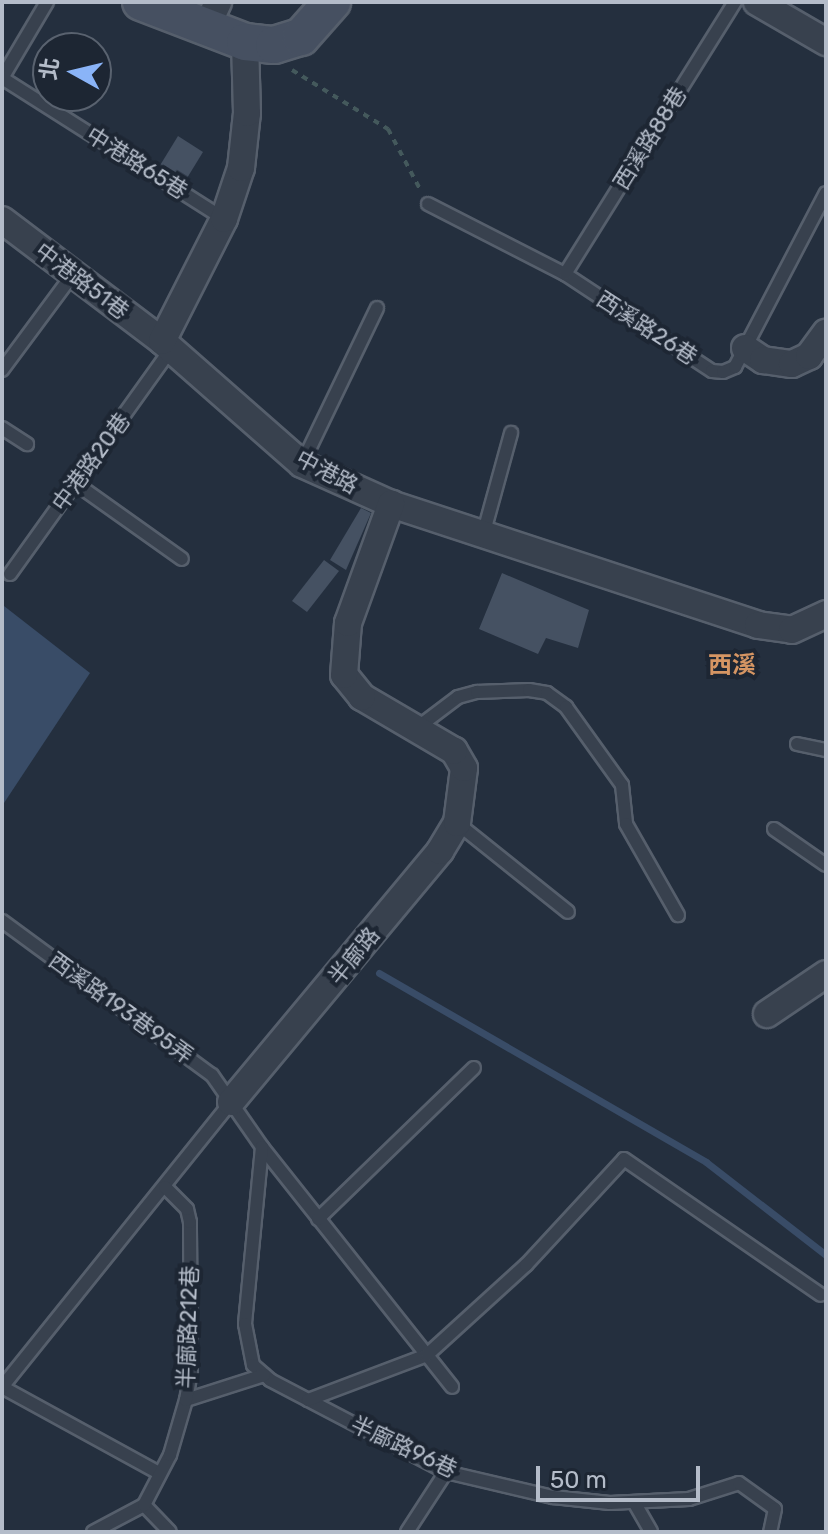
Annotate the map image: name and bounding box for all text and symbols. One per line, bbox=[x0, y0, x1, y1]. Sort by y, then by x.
north arrow bbox=[32, 32, 112, 112]
text: 北 bbox=[35, 56, 65, 82]
street label: 西溪路88巷 bbox=[608, 82, 692, 194]
street label: 中港路65巷 bbox=[82, 122, 192, 204]
street label: 中港路51巷 bbox=[30, 237, 134, 325]
street label: 西溪路26巷 bbox=[592, 286, 702, 370]
street label: 中港路20巷 bbox=[47, 408, 135, 516]
street label: 中港路 bbox=[292, 445, 362, 499]
district label: 西溪 bbox=[708, 652, 756, 680]
street label: 半廍路 bbox=[323, 922, 385, 990]
street label: 西溪路193巷95弄 bbox=[44, 947, 198, 1069]
street label: 半廍路212巷 bbox=[173, 1265, 203, 1389]
street label: 半廍路96巷 bbox=[347, 1411, 461, 1483]
scale bar bbox=[540, 1450, 704, 1500]
text: 50 m bbox=[550, 1466, 607, 1494]

